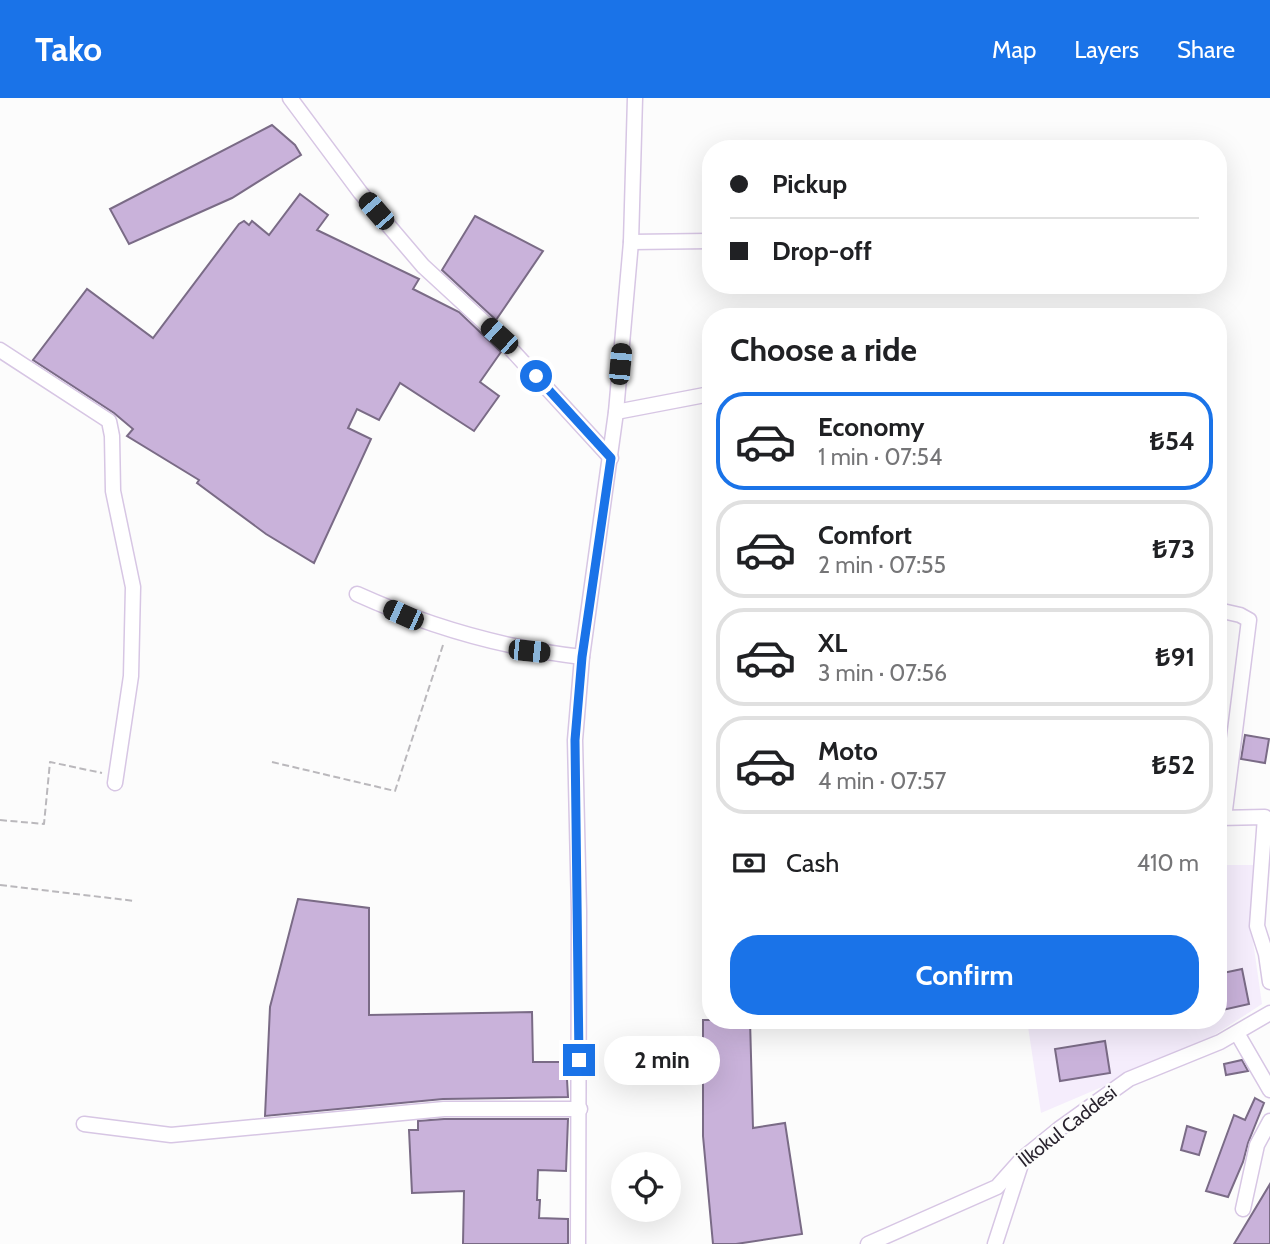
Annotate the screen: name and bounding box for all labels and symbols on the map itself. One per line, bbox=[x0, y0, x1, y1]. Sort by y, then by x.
car bbox=[355, 188, 398, 234]
car bbox=[477, 314, 522, 358]
car bbox=[608, 342, 633, 386]
route start bbox=[520, 360, 552, 392]
car bbox=[380, 597, 427, 633]
car bbox=[508, 638, 551, 664]
callout: 2 min bbox=[604, 1035, 719, 1084]
route end bbox=[563, 1044, 595, 1076]
street label: İlkokul Caddesi bbox=[1013, 1081, 1121, 1172]

